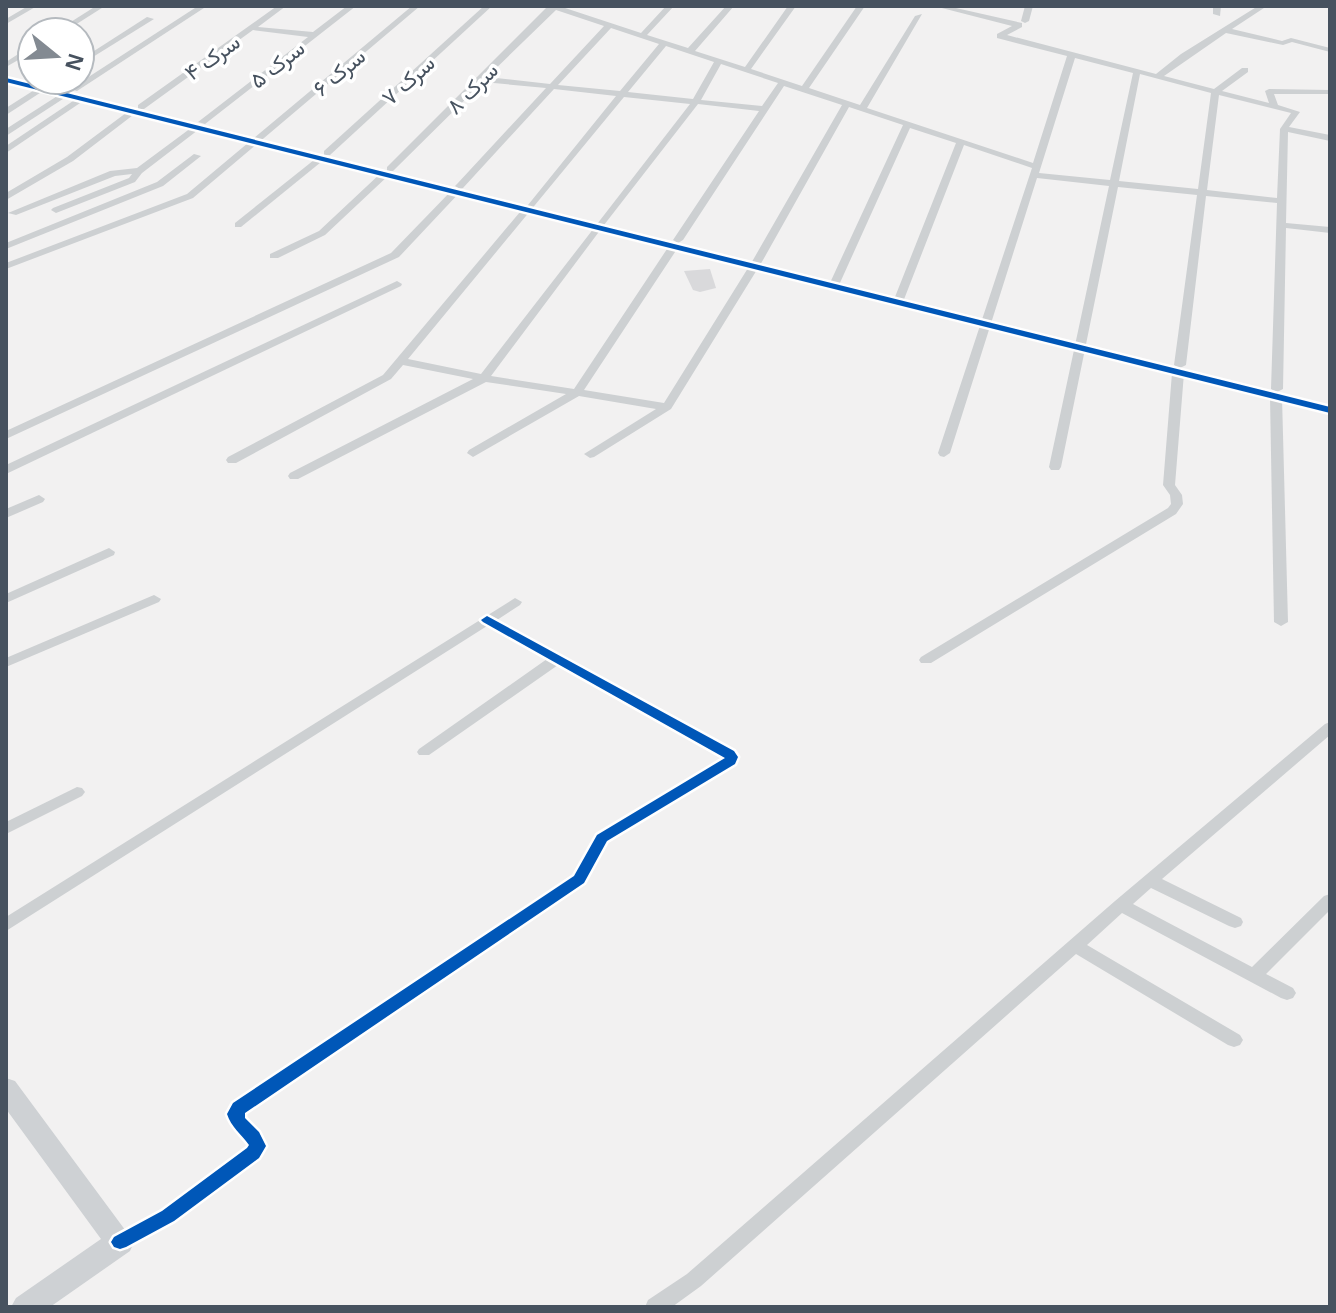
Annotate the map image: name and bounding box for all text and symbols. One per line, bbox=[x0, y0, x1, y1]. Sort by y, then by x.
north arrow bbox=[16, 16, 96, 96]
street label: سرک ۴ bbox=[180, 29, 245, 86]
street label: سرک ۵ bbox=[245, 35, 310, 94]
street label: سرک ۶ bbox=[308, 44, 371, 102]
street label: سرک ۷ bbox=[377, 50, 440, 111]
text: N bbox=[60, 51, 89, 73]
street label: سرک ۸ bbox=[442, 58, 504, 120]

